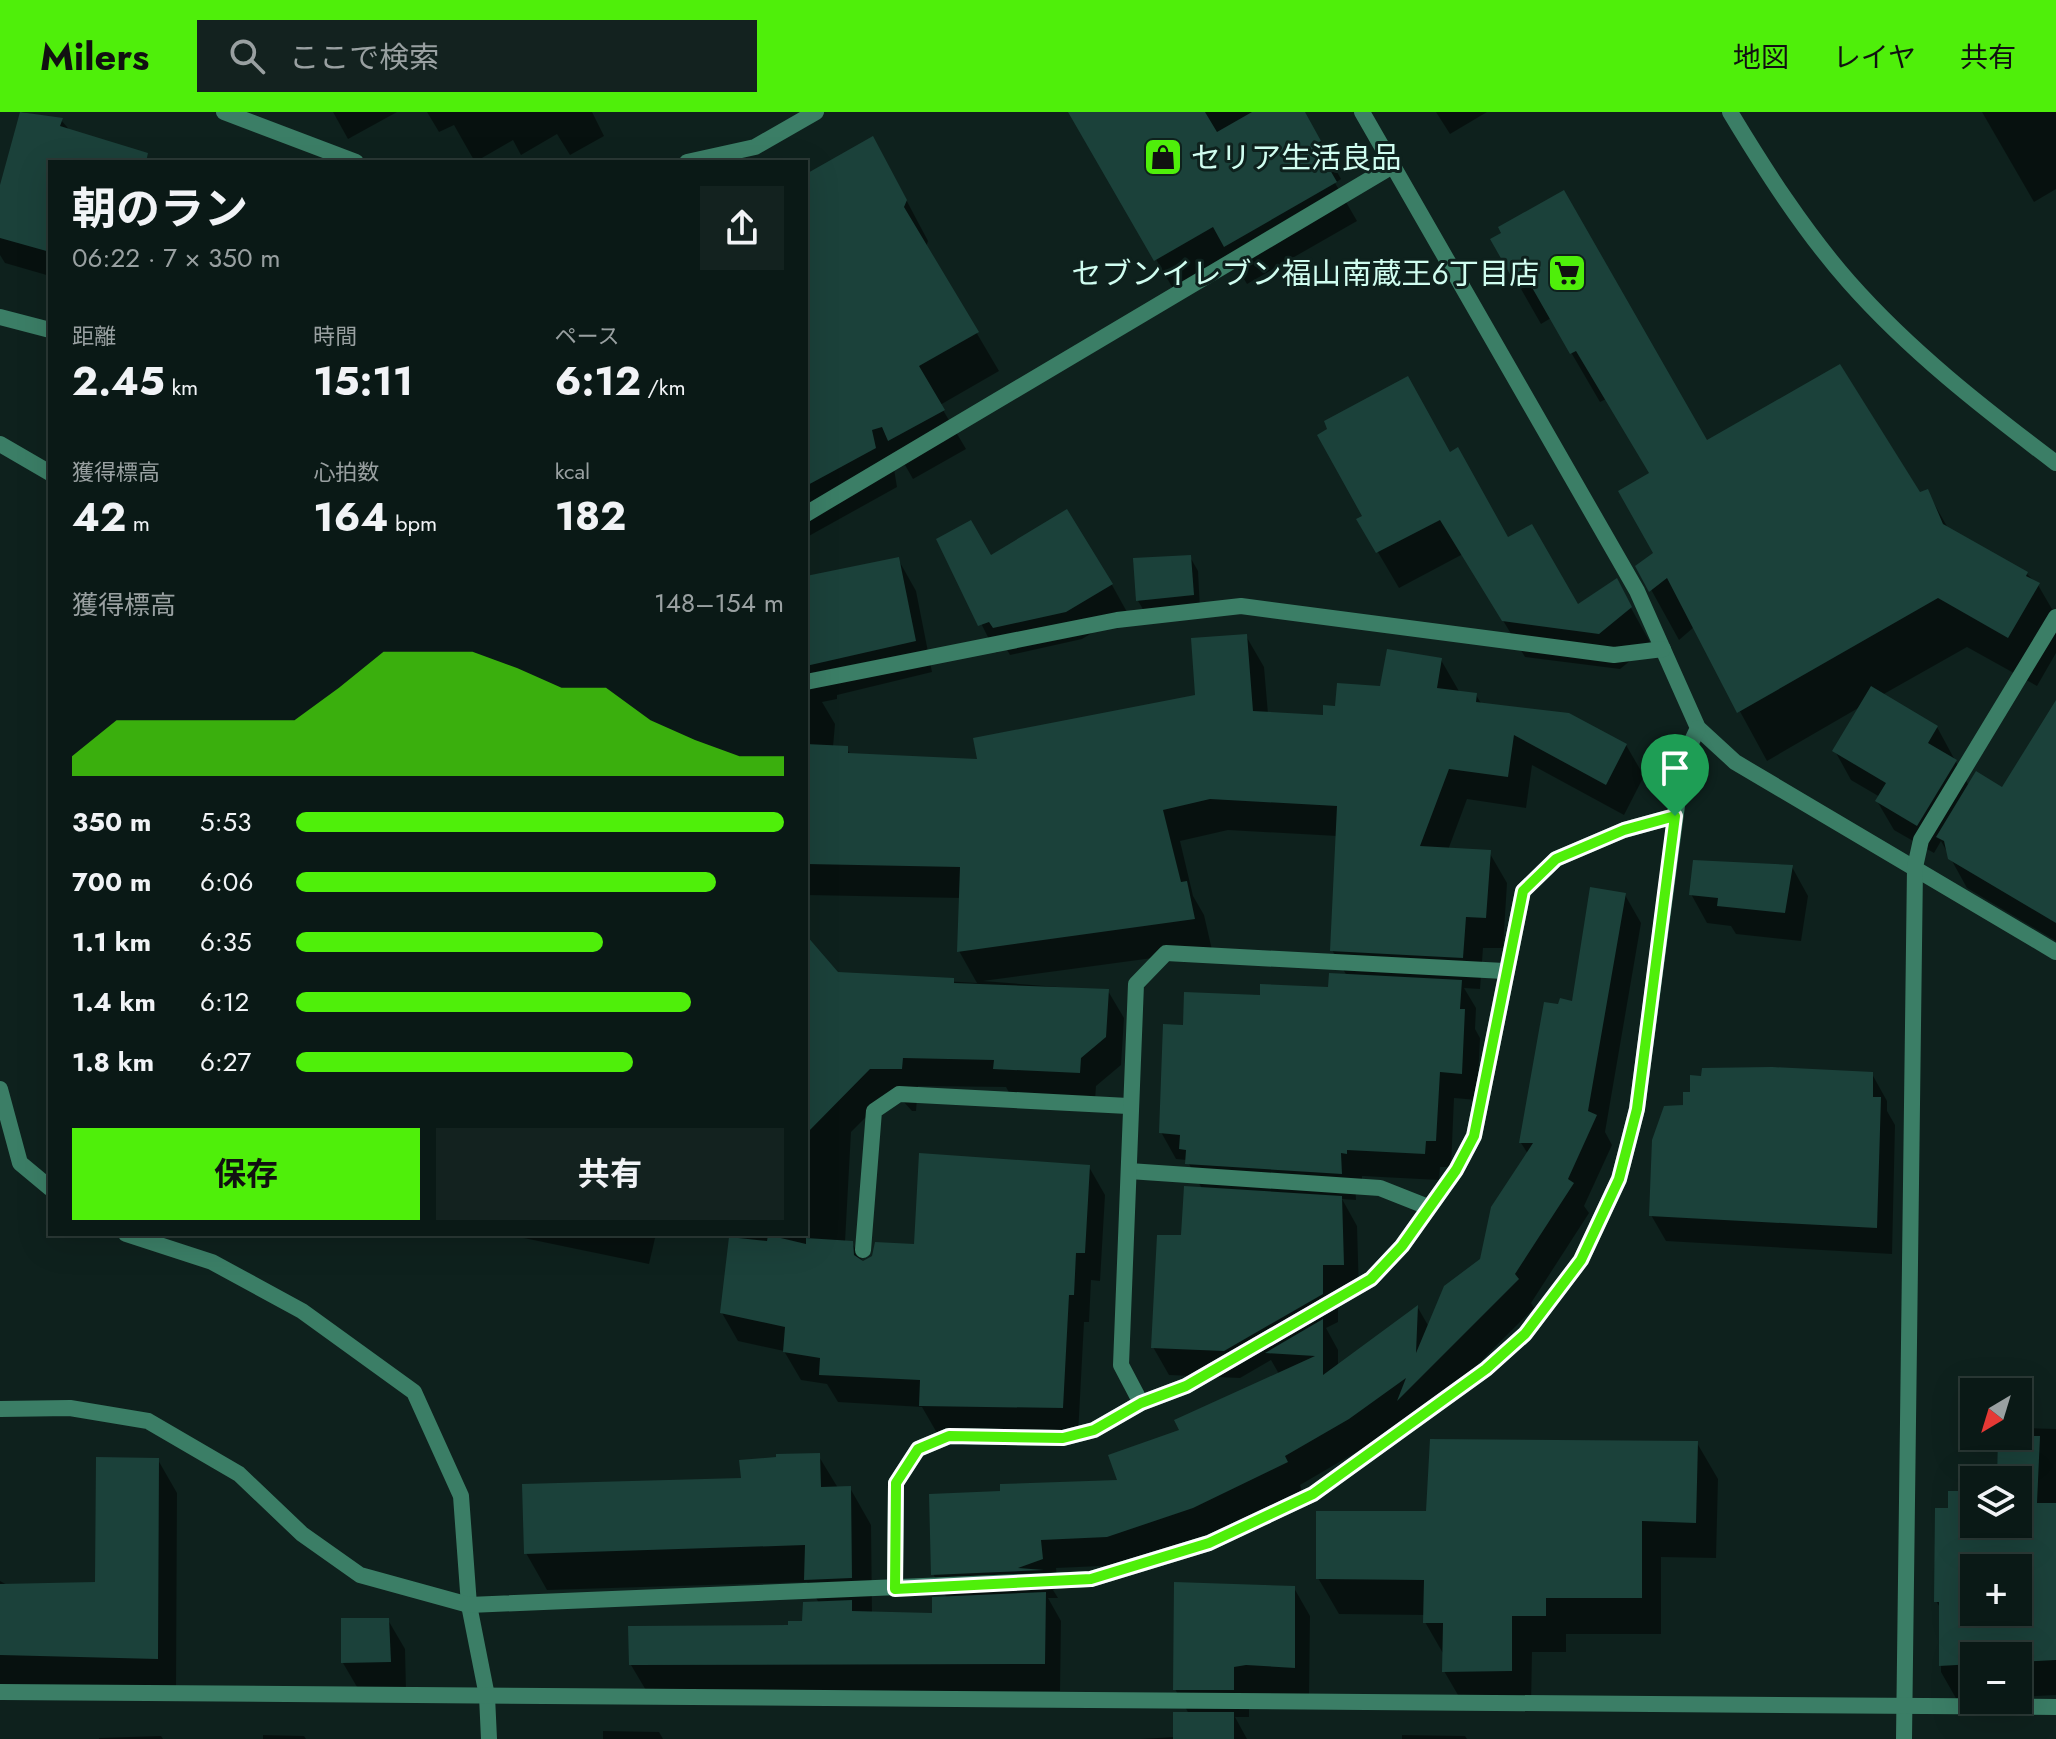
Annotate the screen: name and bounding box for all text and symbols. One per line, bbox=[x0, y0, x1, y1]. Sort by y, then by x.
search box bbox=[197, 20, 757, 92]
text: Milers bbox=[40, 29, 149, 84]
icon: search bbox=[225, 34, 269, 78]
text: ここで検索 bbox=[289, 36, 439, 79]
text: 地図 bbox=[1733, 37, 1789, 78]
text: レイヤ bbox=[1833, 37, 1916, 78]
text: 共有 bbox=[1960, 37, 2016, 78]
shop icon: セリア生活良品 bbox=[1142, 136, 1184, 178]
place label: セリア生活良品 bbox=[1191, 136, 1401, 179]
text: 朝のラン bbox=[72, 177, 248, 241]
button: share bbox=[700, 186, 784, 270]
text: 06:22 · 7 × 350 m bbox=[72, 239, 281, 277]
place label: セブンイレブン福山南蔵王６丁目店 bbox=[1072, 252, 1539, 295]
supermarket icon: セブンイレブン福山南蔵王６丁目店 bbox=[1546, 252, 1588, 294]
text: 距離 bbox=[72, 320, 116, 352]
text: 時間 bbox=[313, 320, 357, 352]
text: ペース bbox=[555, 320, 620, 352]
text: 2.45 bbox=[72, 352, 165, 410]
text: 15:11 bbox=[313, 352, 413, 410]
text: 6:12 bbox=[555, 352, 641, 410]
text: km bbox=[165, 371, 198, 403]
text: /km bbox=[641, 371, 686, 403]
text: kcal bbox=[555, 455, 590, 487]
text: 獲得標高 bbox=[72, 456, 160, 488]
text: 心拍数 bbox=[313, 456, 379, 488]
text: 182 bbox=[555, 487, 626, 545]
text: 42 bbox=[72, 488, 126, 546]
text: 164 bbox=[313, 488, 388, 546]
text: m bbox=[126, 507, 150, 539]
text: bpm bbox=[388, 507, 437, 539]
text: 148–154 m bbox=[654, 584, 784, 622]
text: 獲得標高 bbox=[72, 586, 176, 624]
pin bbox=[1641, 734, 1709, 816]
icon: arrive bbox=[1653, 746, 1697, 790]
text: 350 m bbox=[72, 803, 151, 841]
text: 5:53 bbox=[200, 803, 251, 841]
text: 700 m bbox=[72, 863, 151, 901]
text: 6:06 bbox=[200, 863, 253, 901]
text: 1.1 km bbox=[72, 923, 151, 961]
text: 6:35 bbox=[200, 923, 252, 961]
text: 1.4 km bbox=[72, 983, 156, 1021]
text: 6:12 bbox=[200, 983, 249, 1021]
text: 1.8 km bbox=[72, 1043, 154, 1081]
text: 6:27 bbox=[200, 1043, 251, 1081]
button: 保存 bbox=[72, 1128, 420, 1220]
button: 共有 bbox=[436, 1128, 784, 1220]
north arrow bbox=[1960, 1378, 2032, 1450]
map controls bbox=[1960, 1378, 2032, 1714]
button: layers bbox=[1960, 1466, 2032, 1538]
button: + bbox=[1960, 1554, 2032, 1626]
button: − bbox=[1960, 1642, 2032, 1714]

